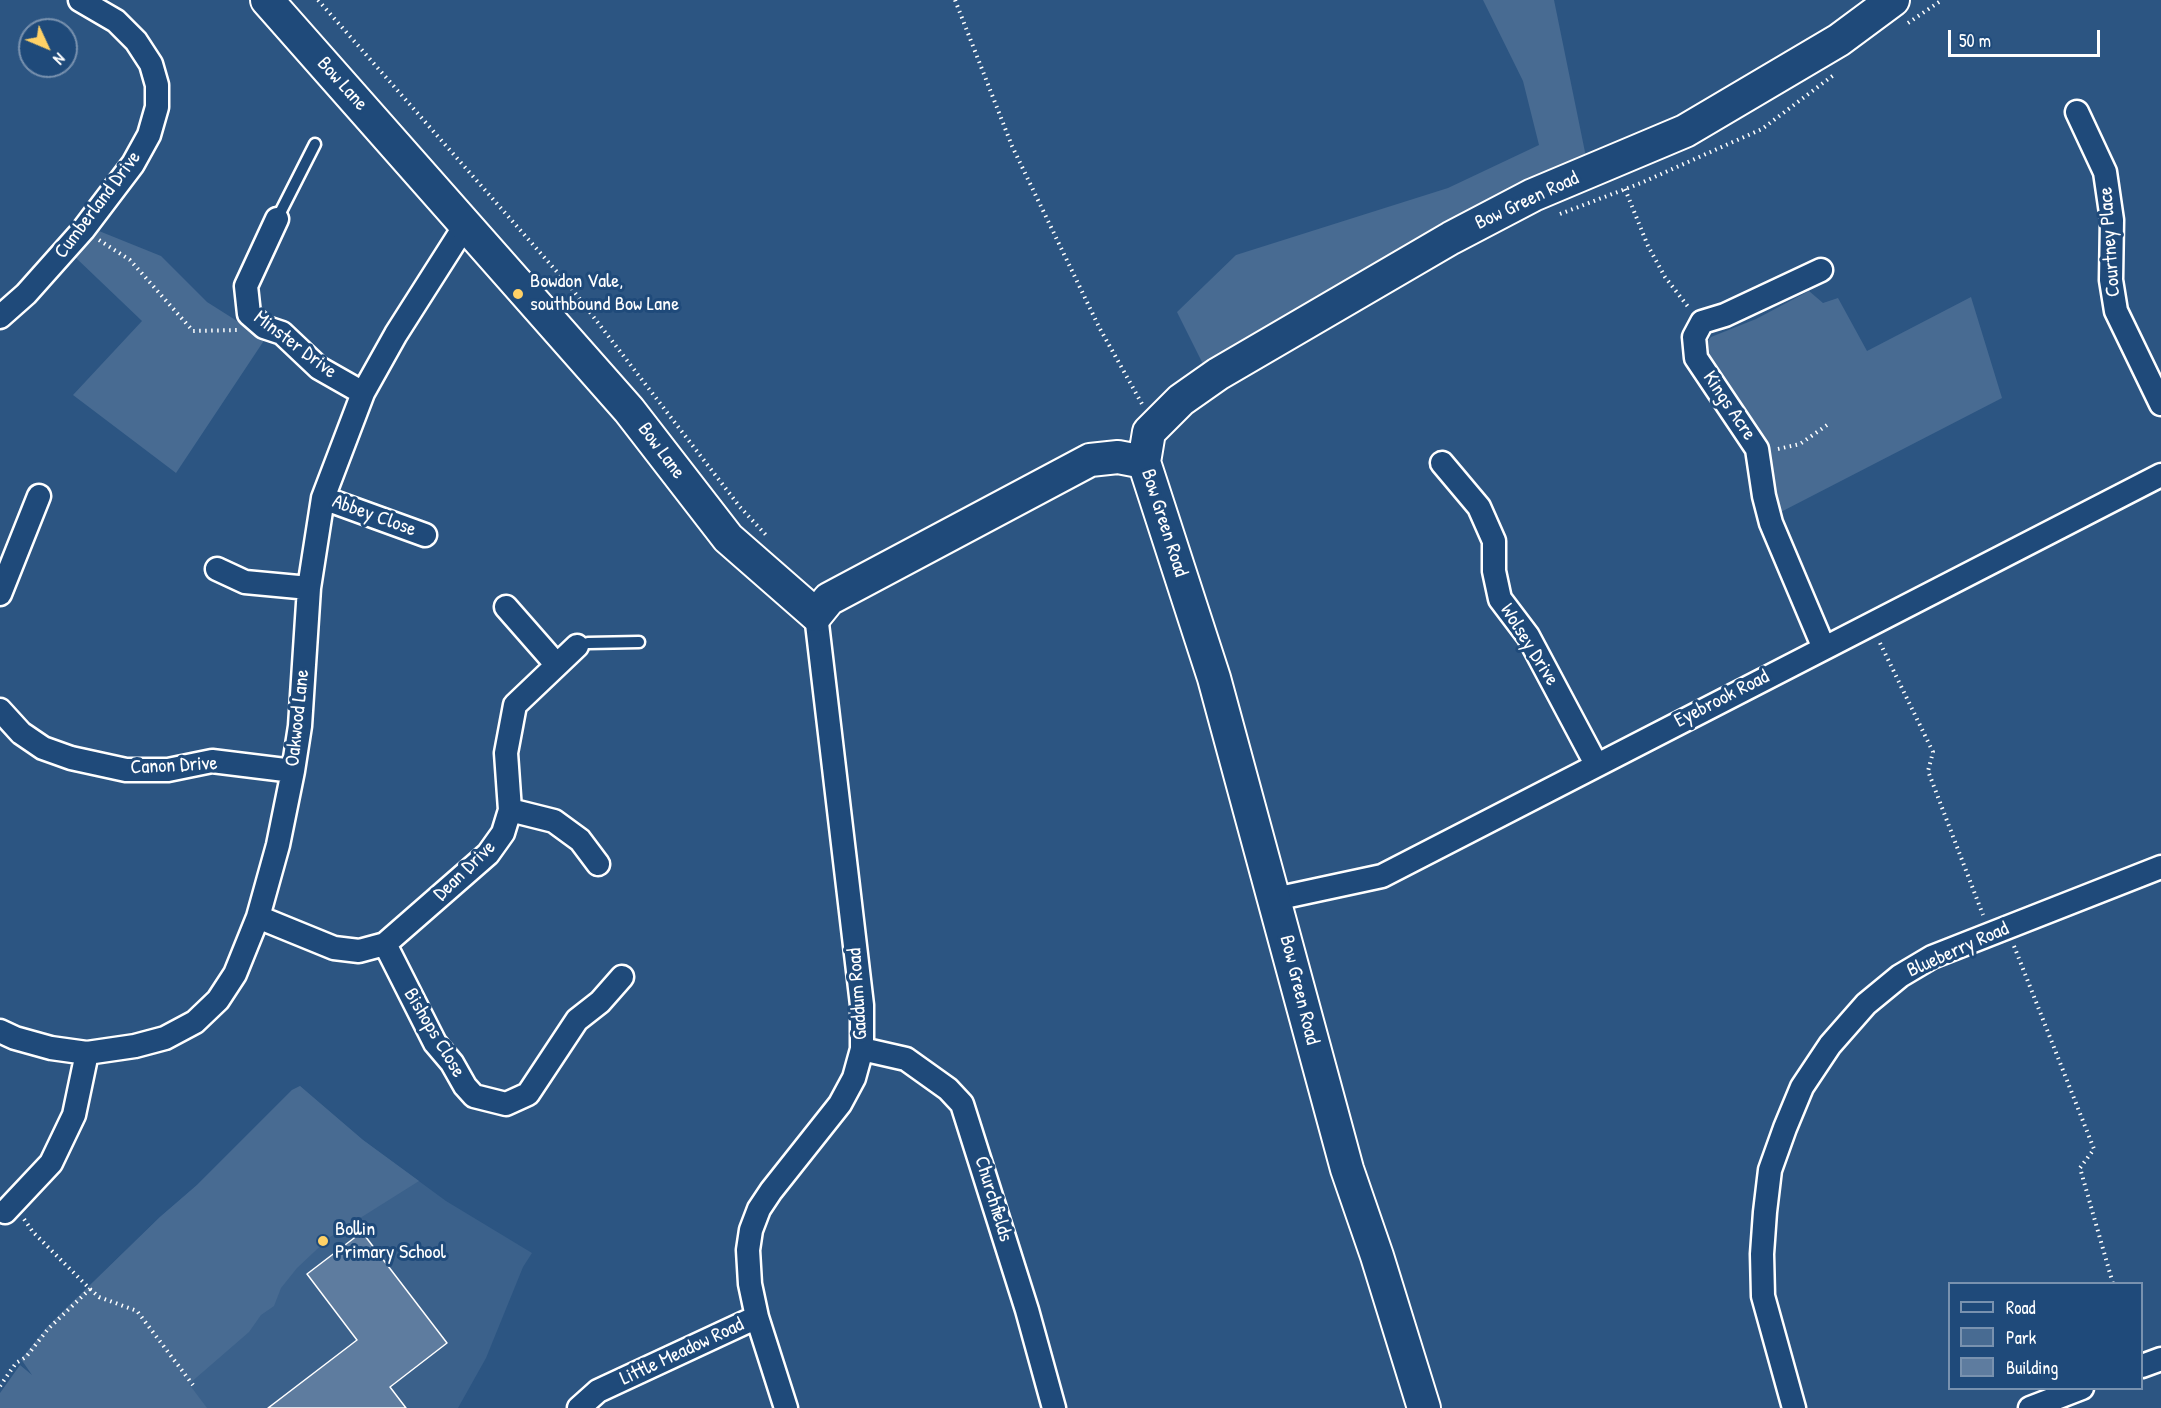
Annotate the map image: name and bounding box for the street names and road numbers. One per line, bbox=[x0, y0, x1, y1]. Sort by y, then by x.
street label: Bow Lane bbox=[312, 52, 372, 116]
street label: Cumberland Drive bbox=[50, 146, 146, 264]
street label: Bow Green Road bbox=[1471, 167, 1583, 235]
street label: Courtney Place bbox=[2094, 186, 2126, 298]
street label: Minster Drive bbox=[249, 306, 341, 384]
street label: Kings Acre bbox=[1697, 367, 1761, 445]
street label: Bow Lane bbox=[632, 418, 690, 484]
street label: Bow Green Road bbox=[1135, 466, 1193, 580]
street label: Abbey Close bbox=[329, 490, 419, 542]
street label: Wolsey Drive bbox=[1494, 600, 1564, 690]
street label: Eyebrook Road bbox=[1671, 665, 1773, 733]
street label: Oakwood Lane bbox=[281, 668, 315, 768]
street label: Canon Drive bbox=[130, 752, 218, 780]
street label: Dean Drive bbox=[429, 836, 501, 906]
street label: Blueberry Road bbox=[1903, 917, 2013, 983]
street label: Bow Green Road bbox=[1274, 933, 1324, 1047]
street label: Gaddum Road bbox=[843, 947, 873, 1041]
street label: Bishops Close bbox=[398, 984, 470, 1082]
street label: Churchfields bbox=[969, 1153, 1017, 1245]
street label: Little Meadow Road bbox=[616, 1313, 748, 1391]

